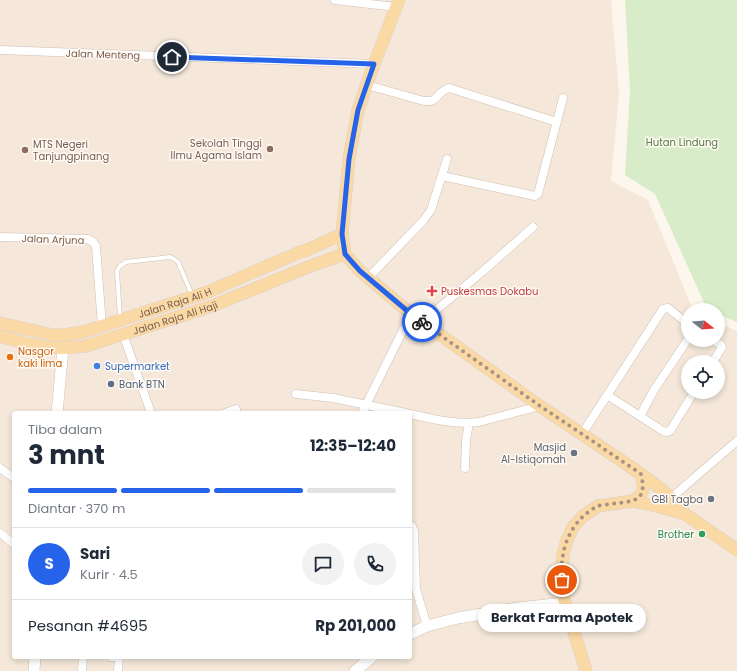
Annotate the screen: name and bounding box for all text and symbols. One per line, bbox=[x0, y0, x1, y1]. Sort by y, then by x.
pin bbox=[155, 40, 189, 74]
street label: Jalan Menteng bbox=[65, 46, 141, 63]
icon: home bbox=[161, 46, 183, 68]
park label: Hutan Lindung bbox=[646, 135, 718, 150]
place label: Sekolah Tinggi Ilmu Agama Islam bbox=[171, 136, 262, 163]
place label: MTS Negeri Tanjungpinang bbox=[33, 137, 109, 164]
marker: Sekolah Tinggi Ilmu Agama Islam bbox=[265, 144, 275, 154]
marker: MTS Negeri Tanjungpinang bbox=[20, 145, 30, 155]
street label: Jalan Arjuna bbox=[21, 231, 85, 248]
street label: Jalan Raja Ali H bbox=[136, 284, 214, 322]
place label: Puskesmas Dokabu bbox=[441, 284, 538, 299]
marker: Puskesmas Dokabu bbox=[426, 285, 438, 297]
street label: Jalan Raja Ali Haji bbox=[131, 297, 220, 339]
courier bbox=[402, 302, 442, 342]
north arrow bbox=[681, 303, 725, 347]
map controls bbox=[681, 303, 725, 399]
icon: bike bbox=[411, 311, 433, 333]
place label: Nasgor kaki lima bbox=[18, 344, 62, 371]
marker: Nasgor kaki lima bbox=[5, 352, 15, 362]
button: locate bbox=[681, 355, 725, 399]
place label: Supermarket bbox=[105, 359, 170, 374]
marker: Supermarket bbox=[92, 361, 102, 371]
place label: Bank BTN bbox=[119, 377, 165, 392]
marker: Bank BTN bbox=[106, 379, 116, 389]
text: Tiba dalam bbox=[28, 420, 102, 439]
text: 12:35–12:40 bbox=[310, 435, 396, 456]
text: 3 mnt bbox=[28, 437, 105, 473]
place label: Masjid Al-Istiqomah bbox=[501, 440, 566, 467]
marker: Masjid Al-Istiqomah bbox=[569, 448, 579, 458]
place label: GBI Tagba bbox=[652, 492, 703, 507]
marker: GBI Tagba bbox=[706, 494, 716, 504]
text: Diantar · 370 m bbox=[28, 499, 125, 518]
place label: Brother bbox=[658, 527, 694, 542]
marker: Brother bbox=[697, 529, 707, 539]
text: Sari bbox=[80, 543, 110, 564]
button: chat bbox=[302, 543, 344, 585]
button: phone bbox=[354, 543, 396, 585]
text: S bbox=[44, 553, 54, 574]
pin bbox=[545, 563, 579, 597]
text: Kurir · 4.5 bbox=[80, 565, 138, 584]
icon: bag bbox=[551, 569, 573, 591]
callout: Berkat Farma Apotek bbox=[478, 604, 646, 632]
text: Berkat Farma Apotek bbox=[491, 608, 633, 627]
text: Pesanan #4695 bbox=[28, 615, 148, 636]
text: Rp 201,000 bbox=[315, 615, 396, 636]

